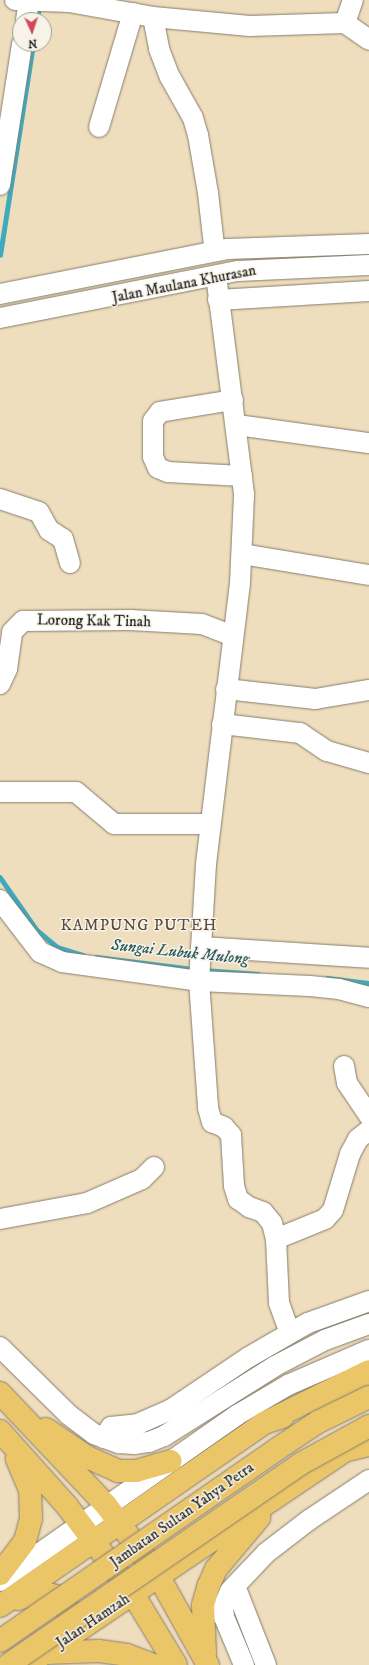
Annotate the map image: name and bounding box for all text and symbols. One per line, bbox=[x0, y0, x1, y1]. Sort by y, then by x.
north arrow bbox=[12, 12, 52, 52]
text: N bbox=[28, 36, 37, 50]
street label: Jalan Maulana Khurasan bbox=[110, 261, 258, 307]
street label: Lorong Kak Tinah bbox=[37, 611, 151, 631]
district label: KAMPUNG PUTEH bbox=[61, 915, 217, 935]
water label: Sungai Lubuk Mulong bbox=[110, 935, 250, 969]
street label: Jambatan Sultan Yahya Petra bbox=[107, 1458, 257, 1572]
street label: Jalan Hamzah bbox=[53, 1590, 133, 1652]

